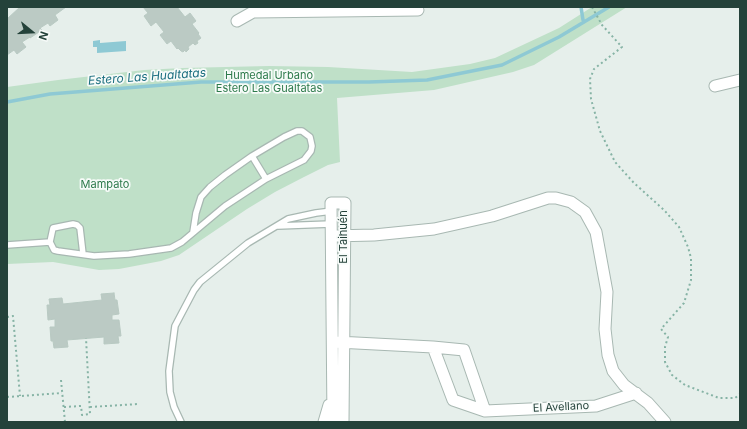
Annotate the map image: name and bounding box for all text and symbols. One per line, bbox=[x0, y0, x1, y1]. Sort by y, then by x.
north arrow bbox=[12, 12, 52, 52]
text: N bbox=[35, 30, 51, 42]
water label: Estero Las Hualtatas bbox=[88, 66, 206, 88]
park label: Humedal Urbano Estero Las Gualtatas bbox=[216, 69, 322, 95]
park label: Mampato bbox=[81, 178, 129, 192]
street label: El Taihuén bbox=[337, 210, 351, 264]
street label: El Avellano bbox=[533, 399, 589, 415]

